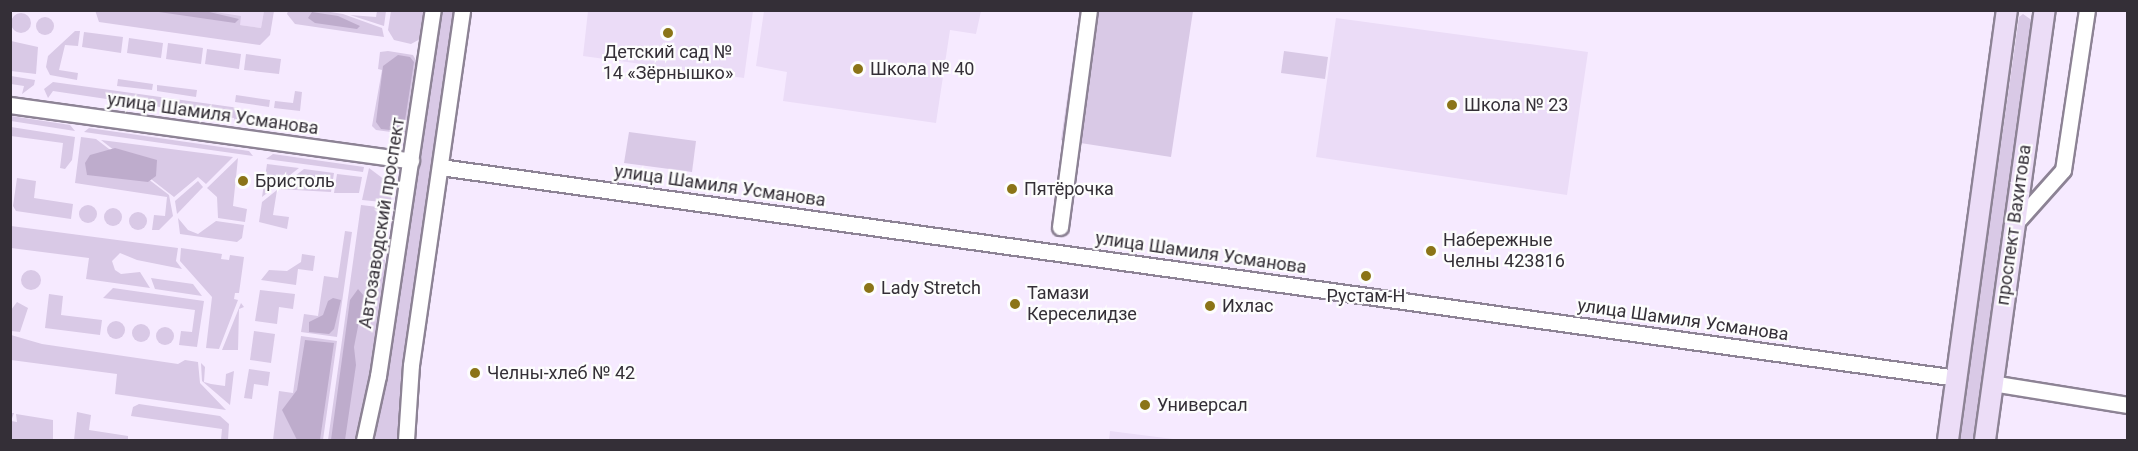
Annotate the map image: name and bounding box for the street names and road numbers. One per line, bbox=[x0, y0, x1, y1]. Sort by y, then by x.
street label: улица Шамиля Усманова bbox=[106, 88, 320, 140]
street label: Автозаводский проспект bbox=[355, 116, 409, 330]
street label: проспект Вахитова bbox=[1992, 143, 2036, 307]
street label: улица Шамиля Усманова bbox=[613, 160, 827, 212]
street label: улица Шамиля Усманова bbox=[1094, 227, 1308, 279]
street label: улица Шамиля Усманова bbox=[1576, 294, 1790, 346]

